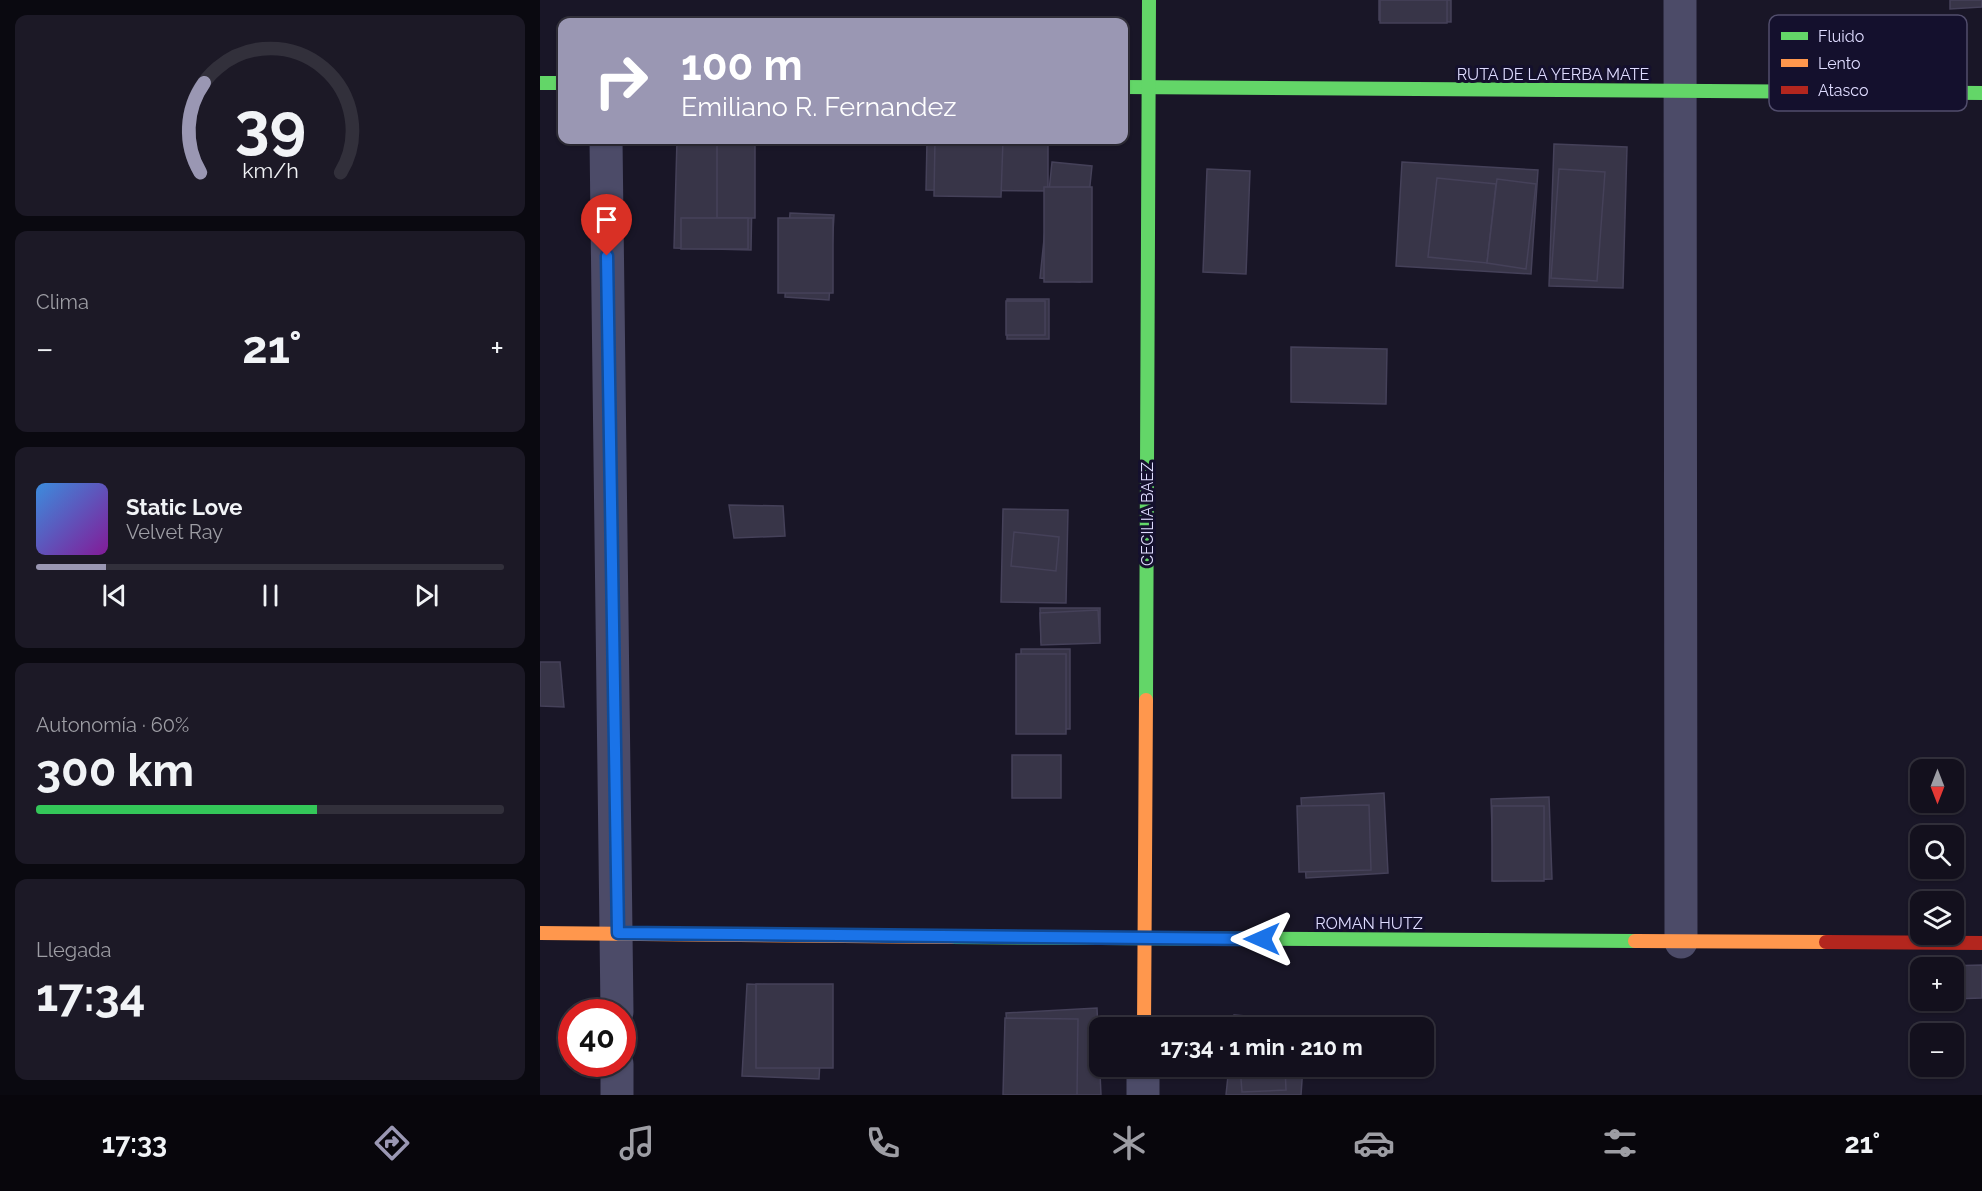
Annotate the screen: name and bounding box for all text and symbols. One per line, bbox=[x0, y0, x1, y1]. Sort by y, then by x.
legend bbox=[1769, 15, 1967, 111]
text: Fluido bbox=[1818, 27, 1864, 46]
text: 100 m bbox=[681, 41, 803, 90]
icon: right bbox=[582, 42, 660, 120]
text: Lento bbox=[1818, 54, 1861, 73]
street label: RUTA DE LA YERBA MATE bbox=[1457, 65, 1650, 84]
text: Atasco bbox=[1818, 81, 1869, 100]
text: 39 bbox=[234, 88, 306, 162]
text: Emiliano R. Fernandez bbox=[681, 91, 957, 122]
text: km/h bbox=[242, 158, 298, 183]
pin bbox=[581, 194, 632, 256]
icon: arrive bbox=[590, 203, 623, 236]
text: Clima bbox=[36, 290, 89, 314]
text: 21° bbox=[242, 321, 302, 374]
text: − bbox=[36, 329, 54, 368]
text: + bbox=[490, 329, 504, 368]
street label: CECILIA BAEZ bbox=[1138, 462, 1157, 566]
text: Static Love bbox=[126, 494, 243, 520]
text: Velvet Ray bbox=[126, 520, 223, 544]
icon: previous bbox=[98, 579, 131, 612]
icon: pause bbox=[254, 579, 287, 612]
icon: next bbox=[410, 579, 443, 612]
text: Autonomía · 60% bbox=[36, 713, 189, 737]
text: 300 km bbox=[36, 744, 194, 797]
north arrow bbox=[1910, 759, 1964, 813]
map controls bbox=[1910, 759, 1964, 1077]
button: search bbox=[1910, 825, 1964, 879]
button: layers bbox=[1910, 891, 1964, 945]
position arrow bbox=[1230, 907, 1294, 971]
street label: ROMAN HUTZ bbox=[1315, 914, 1423, 933]
text: Llegada bbox=[36, 938, 111, 962]
button: + bbox=[1910, 957, 1964, 1011]
text: 17:34 bbox=[36, 969, 145, 1022]
speed limit sign: 40 bbox=[558, 999, 636, 1077]
button: − bbox=[1910, 1023, 1964, 1077]
text: 17:34 · 1 min · 210 m bbox=[1160, 1034, 1363, 1060]
icon: directions bbox=[371, 1122, 413, 1164]
icon: music bbox=[616, 1122, 658, 1164]
icon: phone bbox=[862, 1122, 904, 1164]
icon: climate bbox=[1108, 1122, 1150, 1164]
icon: car bbox=[1353, 1122, 1395, 1164]
icon: filters bbox=[1599, 1122, 1641, 1164]
text: 17:33 bbox=[102, 1128, 167, 1159]
text: 21° bbox=[1844, 1128, 1880, 1159]

